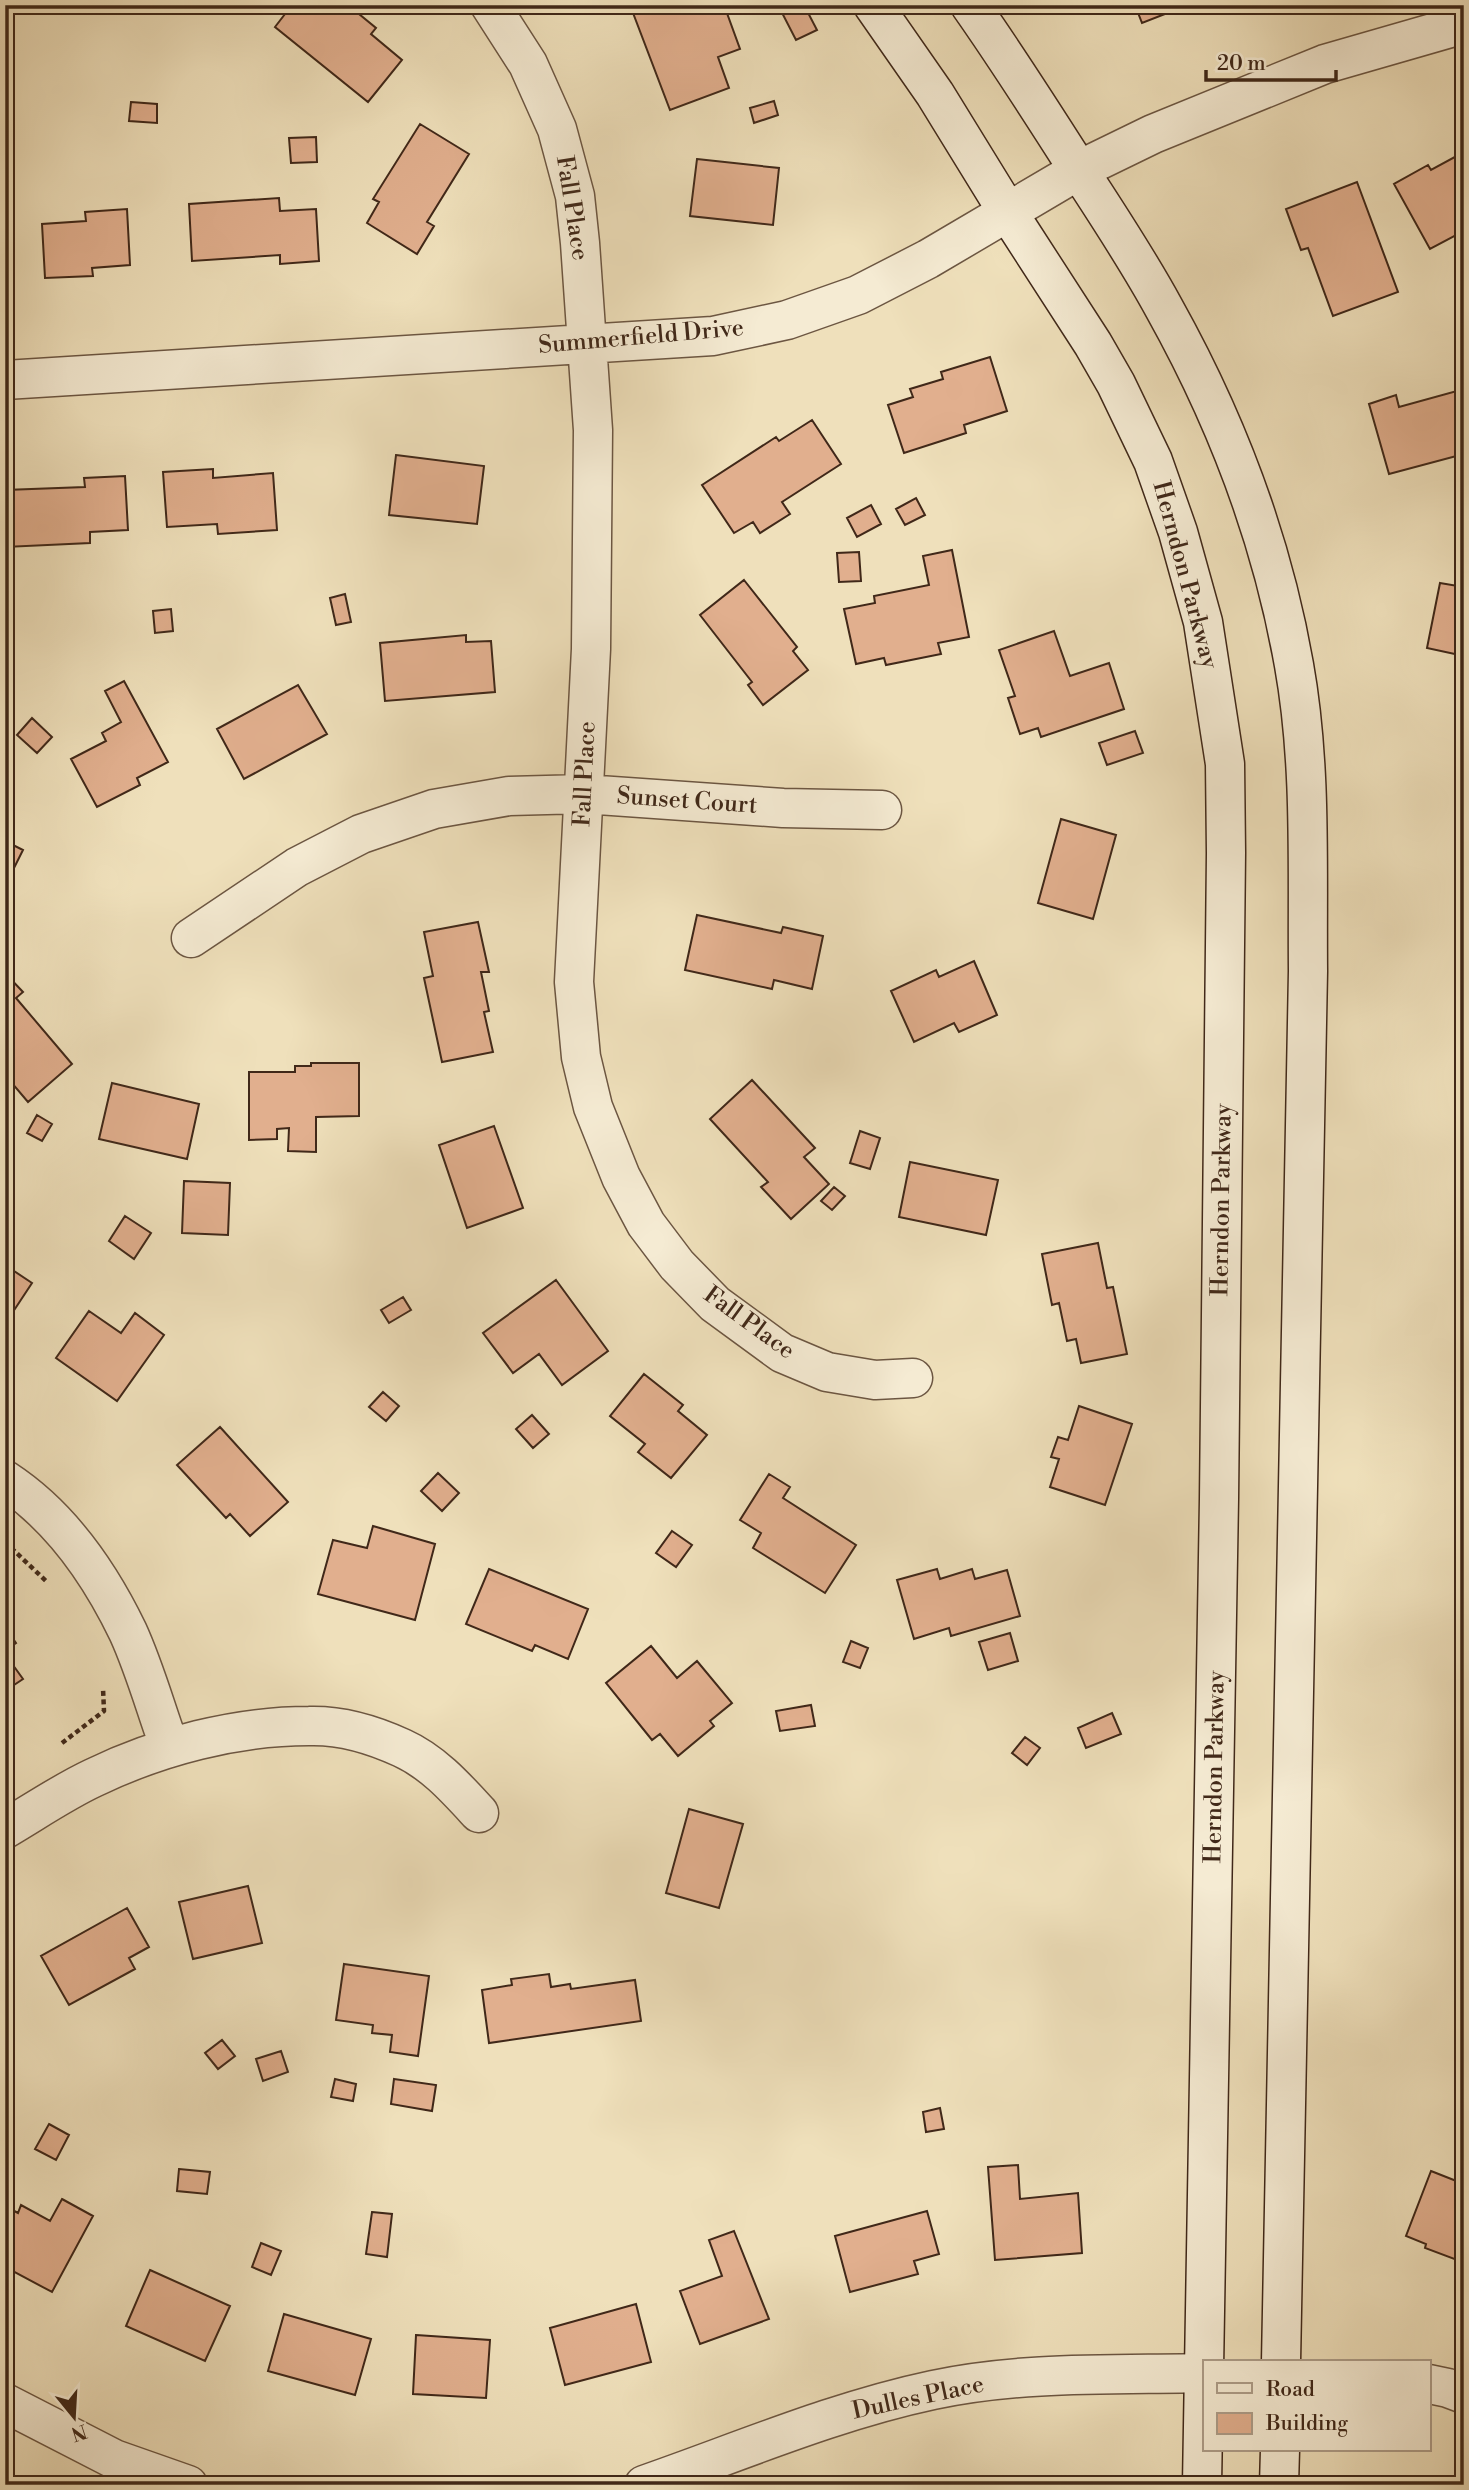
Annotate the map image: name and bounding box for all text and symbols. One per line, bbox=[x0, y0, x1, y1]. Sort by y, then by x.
scale bar bbox=[1206, 38, 1336, 82]
text: 20 m bbox=[1217, 51, 1266, 77]
street label: Fall Place bbox=[549, 154, 595, 262]
street label: Summerfield Drive bbox=[537, 313, 745, 361]
street label: Herndon Parkway bbox=[1146, 478, 1225, 672]
street label: Fall Place bbox=[567, 721, 603, 827]
street label: Sunset Court bbox=[616, 781, 759, 821]
street label: Herndon Parkway bbox=[1205, 1103, 1239, 1297]
street label: Fall Place bbox=[698, 1280, 800, 1366]
street label: Herndon Parkway bbox=[1198, 1670, 1232, 1864]
legend bbox=[1203, 2360, 1430, 2452]
street label: Dulles Place bbox=[849, 2369, 987, 2427]
text: Road bbox=[1266, 2377, 1315, 2403]
north arrow bbox=[38, 2382, 108, 2452]
text: Building bbox=[1265, 2411, 1348, 2437]
text: N bbox=[68, 2418, 90, 2446]

